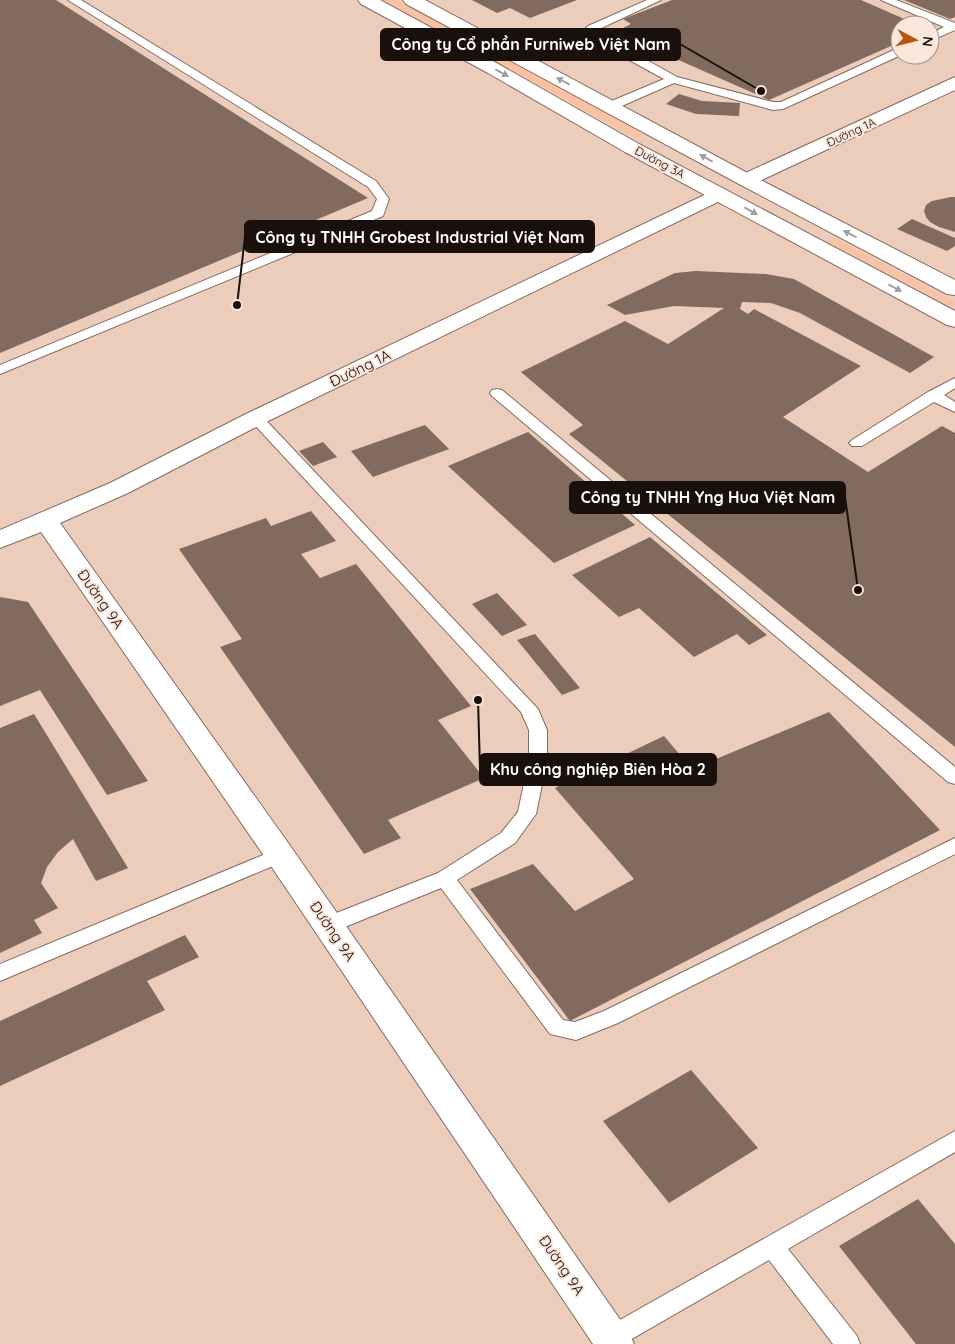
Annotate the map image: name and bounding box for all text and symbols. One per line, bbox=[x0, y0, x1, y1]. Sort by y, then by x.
north arrow bbox=[890, 15, 940, 65]
callout: Công ty Cổ phần Furniweb Việt Nam bbox=[381, 29, 680, 60]
text: Công ty Cổ phần Furniweb Việt Nam bbox=[392, 34, 670, 54]
text: N bbox=[918, 35, 937, 48]
one-way arrow bbox=[495, 69, 509, 78]
one-way arrow bbox=[556, 77, 571, 85]
street label: Đường 1A bbox=[824, 114, 878, 150]
street label: Đường 3A bbox=[632, 143, 688, 182]
one-way arrow bbox=[699, 154, 714, 162]
one-way arrow bbox=[744, 207, 759, 215]
callout: Công ty TNHH Grobest Industrial Việt Nam bbox=[245, 221, 594, 252]
text: Công ty TNHH Grobest Industrial Việt Nam bbox=[256, 227, 584, 247]
one-way arrow bbox=[842, 230, 857, 238]
one-way arrow bbox=[887, 284, 902, 292]
street label: Đường 1A bbox=[326, 345, 394, 391]
callout: Công ty TNHH Yng Hua Việt Nam bbox=[570, 482, 845, 513]
text: Công ty TNHH Yng Hua Việt Nam bbox=[581, 487, 835, 507]
street label: Đường 9A bbox=[74, 565, 129, 633]
callout: Khu công nghiệp Biên Hòa 2 bbox=[480, 754, 716, 785]
text: Khu công nghiệp Biên Hòa 2 bbox=[490, 759, 706, 779]
street label: Đường 9A bbox=[306, 897, 360, 965]
street label: Đường 9A bbox=[535, 1231, 589, 1299]

